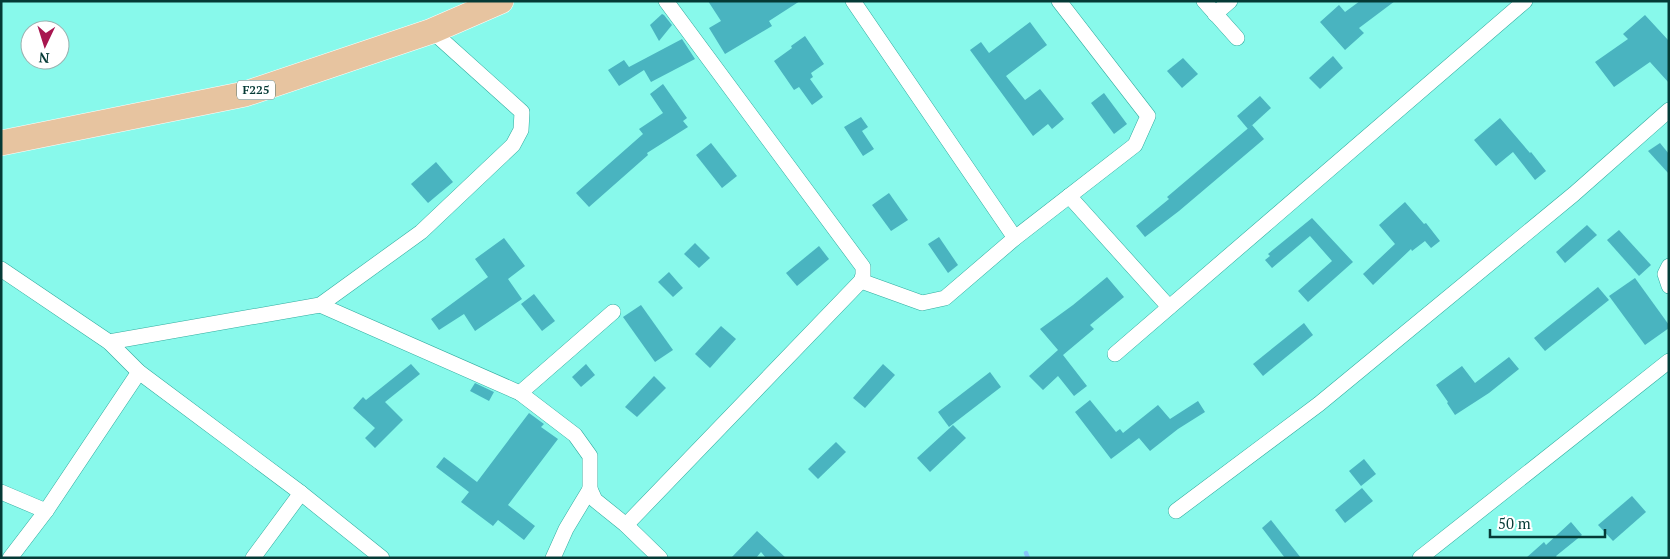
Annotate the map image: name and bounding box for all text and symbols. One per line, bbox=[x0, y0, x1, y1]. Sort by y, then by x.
north arrow bbox=[20, 20, 70, 70]
text: N bbox=[38, 49, 50, 68]
road number: F225 bbox=[237, 80, 275, 100]
scale bar bbox=[1490, 506, 1605, 538]
text: 50 m bbox=[1498, 513, 1531, 533]

